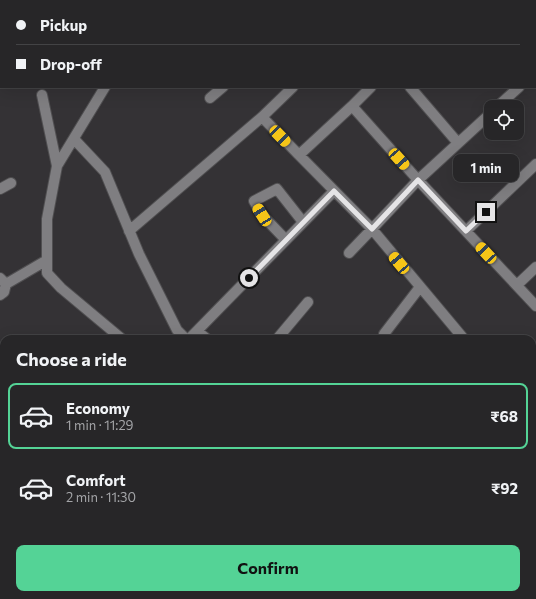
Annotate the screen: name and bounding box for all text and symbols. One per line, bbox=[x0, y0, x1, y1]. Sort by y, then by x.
text: Pickup bbox=[40, 16, 87, 34]
text: Drop-off bbox=[40, 55, 102, 73]
map controls bbox=[484, 100, 524, 140]
button: locate bbox=[484, 100, 524, 140]
car bbox=[267, 123, 293, 149]
car bbox=[387, 146, 411, 172]
callout: 1 min bbox=[453, 154, 519, 182]
text: 1 min bbox=[471, 160, 501, 176]
car bbox=[251, 202, 273, 228]
route end bbox=[477, 203, 495, 221]
car bbox=[473, 240, 499, 266]
car bbox=[387, 250, 411, 276]
route start bbox=[240, 269, 258, 287]
text: Choose a ride bbox=[16, 348, 127, 370]
icon: car bbox=[18, 398, 54, 434]
text: Economy bbox=[66, 399, 130, 417]
text: ₹68 bbox=[490, 407, 518, 425]
text: 1 min · 11:29 bbox=[66, 417, 133, 433]
icon: car bbox=[18, 470, 54, 506]
text: Comfort bbox=[66, 471, 126, 489]
text: ₹92 bbox=[491, 479, 518, 497]
text: 2 min · 11:30 bbox=[66, 489, 136, 505]
button: Confirm bbox=[16, 545, 520, 591]

